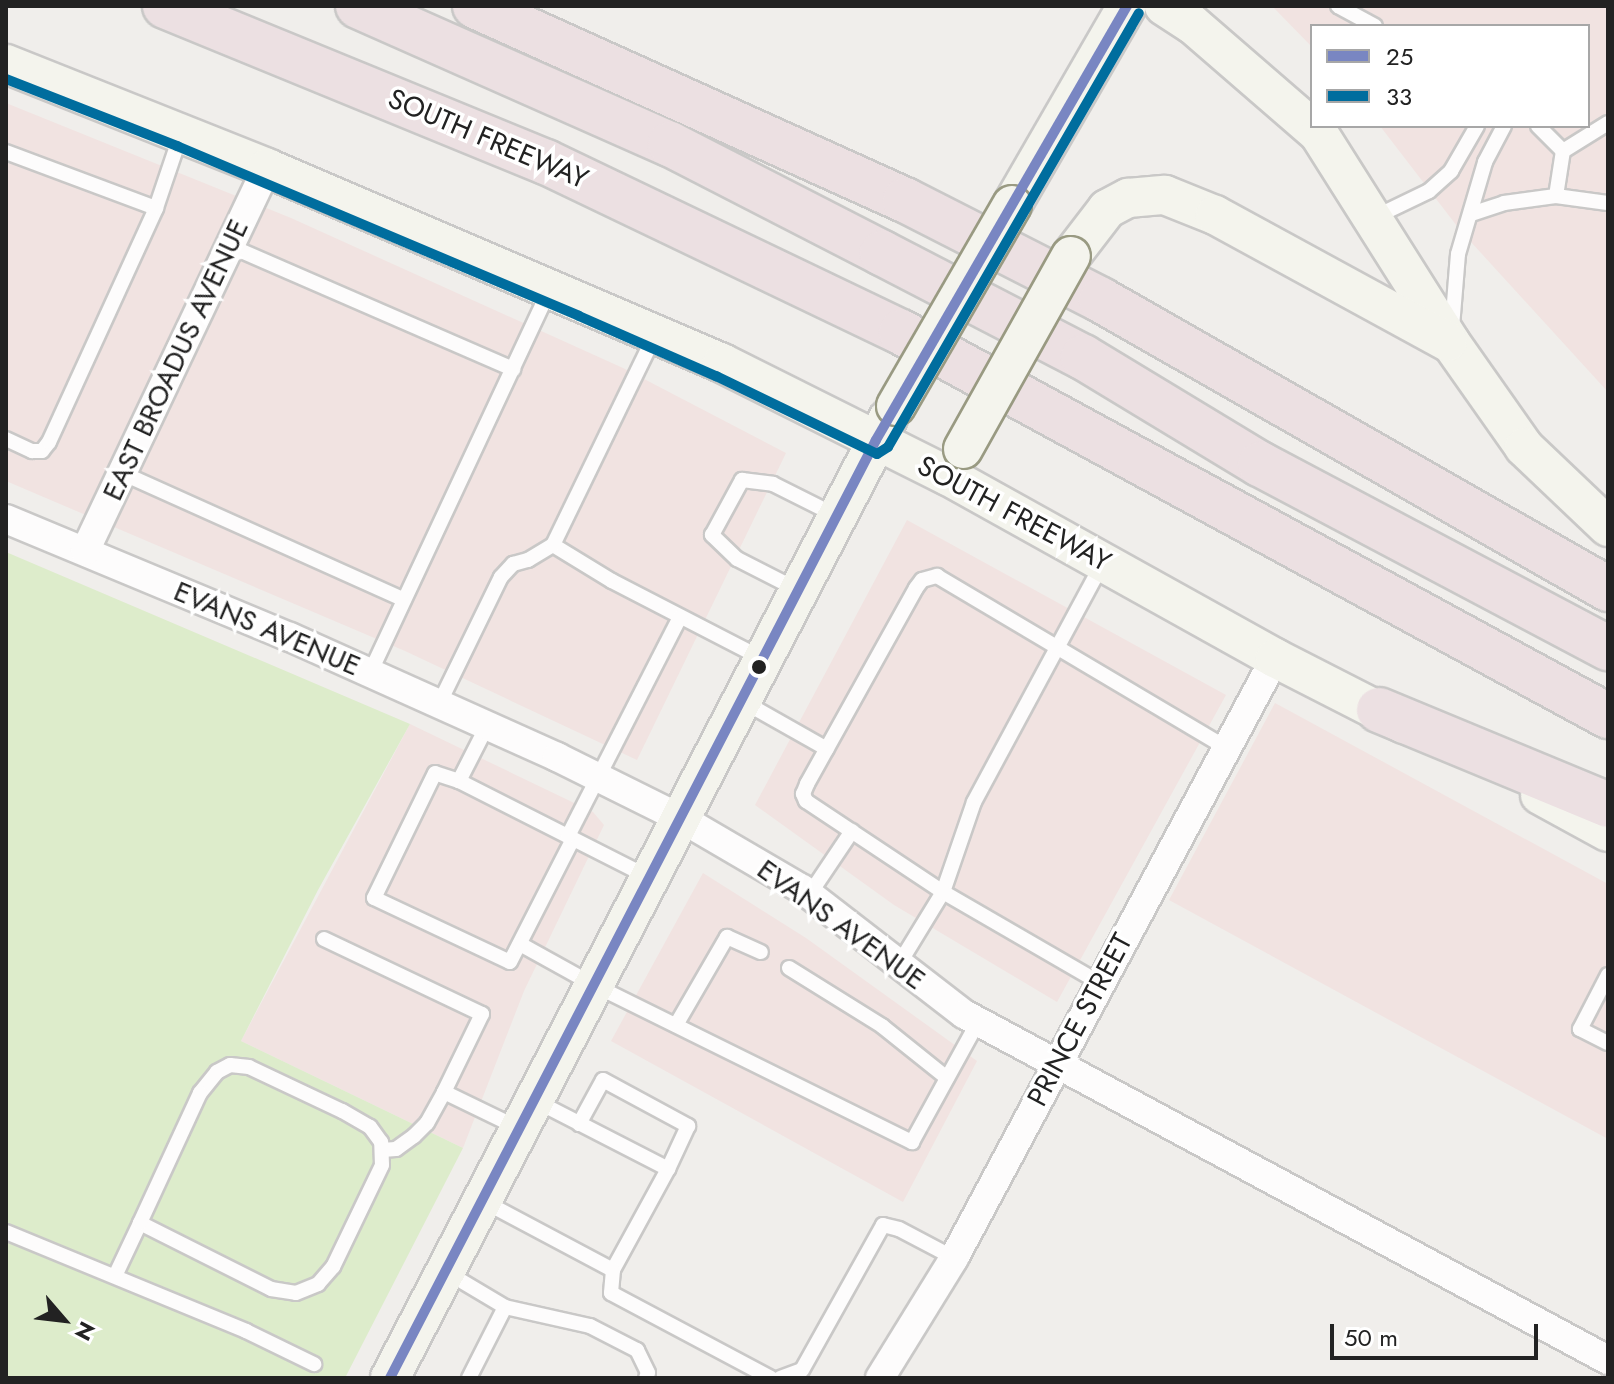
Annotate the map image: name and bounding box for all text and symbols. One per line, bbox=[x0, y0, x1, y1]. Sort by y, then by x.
legend bbox=[1310, 24, 1590, 128]
text: 25 bbox=[1386, 39, 1413, 74]
text: 33 bbox=[1386, 79, 1412, 114]
street label: SOUTH FREEWAY bbox=[383, 82, 593, 196]
street label: EAST BROADUS AVENUE bbox=[96, 214, 256, 506]
street label: SOUTH FREEWAY bbox=[912, 449, 1116, 579]
street label: EVANS AVENUE bbox=[169, 575, 365, 683]
unlabelled marker bbox=[751, 659, 767, 675]
street label: EVANS AVENUE bbox=[751, 853, 931, 997]
street label: PRINCE STREET bbox=[1020, 928, 1140, 1112]
north arrow bbox=[24, 1280, 104, 1360]
scale bar bbox=[1334, 1308, 1542, 1358]
text: N bbox=[67, 1316, 103, 1346]
text: 50 m bbox=[1344, 1320, 1398, 1355]

